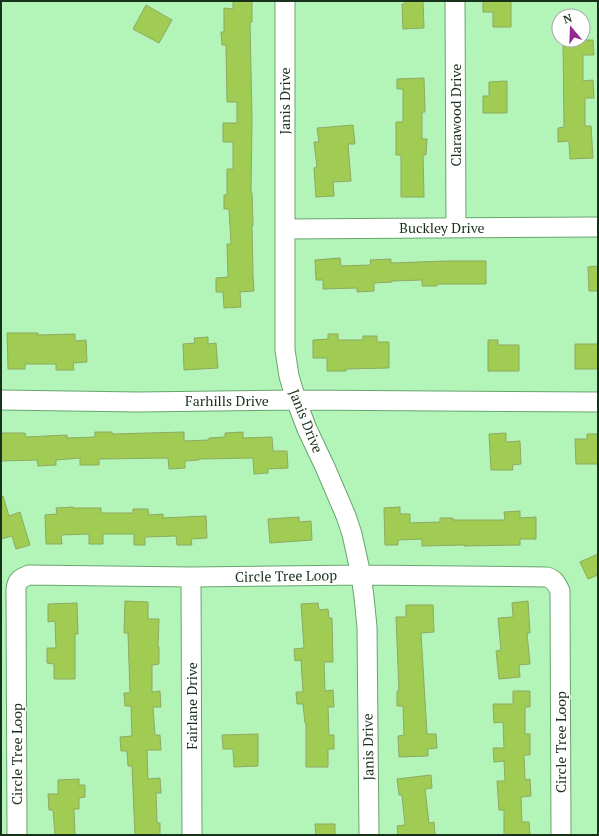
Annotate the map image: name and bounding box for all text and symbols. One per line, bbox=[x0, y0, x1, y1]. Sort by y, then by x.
north arrow bbox=[551, 8, 591, 48]
text: N bbox=[562, 10, 575, 27]
street label: Clarawood Drive bbox=[446, 64, 465, 166]
street label: Janis Drive bbox=[275, 67, 294, 135]
street label: Buckley Drive bbox=[399, 218, 485, 237]
street label: Janis Drive bbox=[285, 386, 328, 456]
street label: Farhills Drive bbox=[185, 391, 269, 410]
street label: Circle Tree Loop bbox=[235, 565, 337, 586]
street label: Fairlane Drive bbox=[182, 662, 201, 750]
street label: Circle Tree Loop bbox=[551, 691, 570, 793]
street label: Circle Tree Loop bbox=[7, 703, 26, 805]
street label: Janis Drive bbox=[357, 713, 378, 781]

